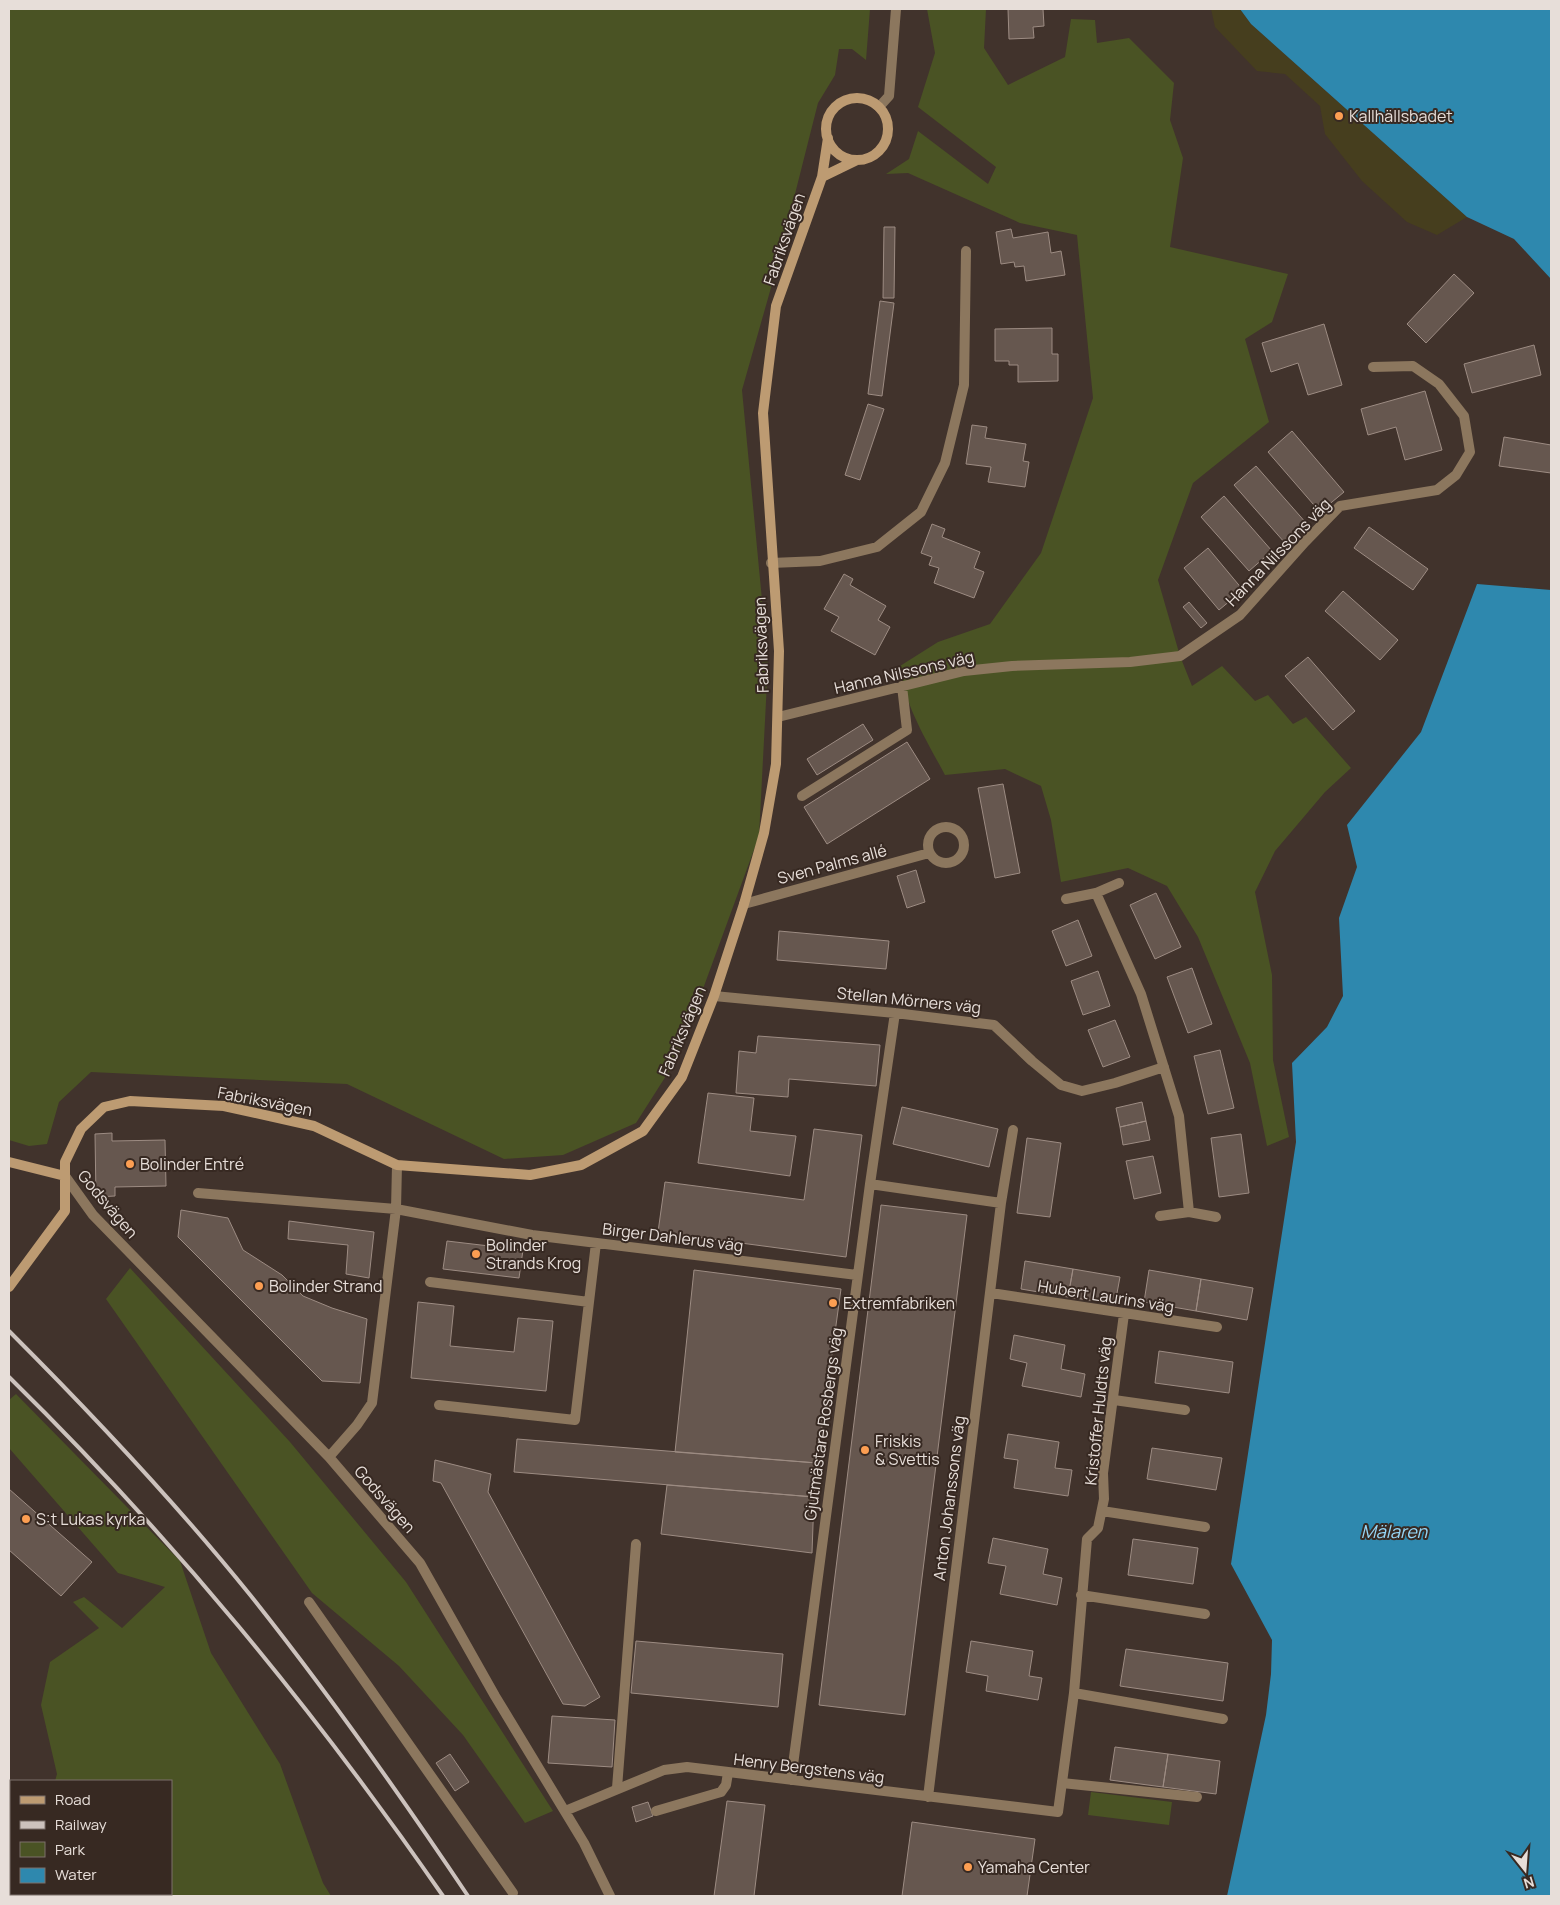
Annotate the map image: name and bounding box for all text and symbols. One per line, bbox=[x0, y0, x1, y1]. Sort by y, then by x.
place label: Kallhällsbadet bbox=[1349, 105, 1453, 127]
marker: Kallhällsbadet bbox=[1333, 110, 1345, 122]
street label: Fabriksvägen bbox=[758, 190, 810, 288]
street label: Hanna Nilssons väg bbox=[1221, 493, 1335, 611]
street label: Fabriksvägen bbox=[748, 597, 774, 693]
street label: Hanna Nilssons väg bbox=[832, 645, 976, 699]
street label: Sven Palms allé bbox=[775, 839, 889, 889]
street label: Stellan Mörners väg bbox=[836, 981, 982, 1019]
street label: Fabriksvägen bbox=[653, 982, 711, 1080]
street label: Fabriksvägen bbox=[216, 1081, 314, 1121]
place label: Bolinder Entré bbox=[140, 1153, 244, 1175]
marker: Bolinder Entré bbox=[124, 1158, 136, 1170]
street label: Godsvägen bbox=[73, 1165, 143, 1243]
street label: Birger Dahlerus väg bbox=[601, 1217, 745, 1257]
place label: Bolinder Strands Krog bbox=[486, 1234, 581, 1274]
marker: Bolinder Strands Krog bbox=[470, 1248, 482, 1260]
street label: Hubert Laurins väg bbox=[1036, 1274, 1176, 1318]
place label: Bolinder Strand bbox=[269, 1275, 383, 1297]
marker: Bolinder Strand bbox=[253, 1280, 265, 1292]
place label: Extremfabriken bbox=[843, 1292, 955, 1314]
marker: Extremfabriken bbox=[827, 1297, 839, 1309]
street label: Gjutmästare Rosbergs väg bbox=[799, 1326, 847, 1522]
street label: Kristoffer Huldts väg bbox=[1079, 1336, 1117, 1486]
street label: Anton Johanssons väg bbox=[928, 1414, 970, 1582]
place label: Friskis & Svettis bbox=[875, 1430, 940, 1470]
marker: Friskis & Svettis bbox=[859, 1444, 871, 1456]
street label: Godsvägen bbox=[349, 1460, 421, 1538]
place label: S:t Lukas kyrka bbox=[36, 1508, 145, 1530]
marker: S:t Lukas kyrka bbox=[20, 1513, 32, 1525]
water label: Mälaren bbox=[1361, 1519, 1429, 1543]
street label: Henry Bergstens väg bbox=[732, 1748, 886, 1788]
legend bbox=[10, 1780, 172, 1895]
text: Road bbox=[55, 1789, 91, 1810]
text: Railway bbox=[55, 1814, 107, 1835]
text: Park bbox=[55, 1839, 85, 1860]
north arrow bbox=[1500, 1845, 1550, 1895]
place label: Yamaha Center bbox=[978, 1856, 1090, 1878]
marker: Yamaha Center bbox=[962, 1861, 974, 1873]
text: Water bbox=[55, 1864, 97, 1885]
text: N bbox=[1521, 1872, 1537, 1893]

